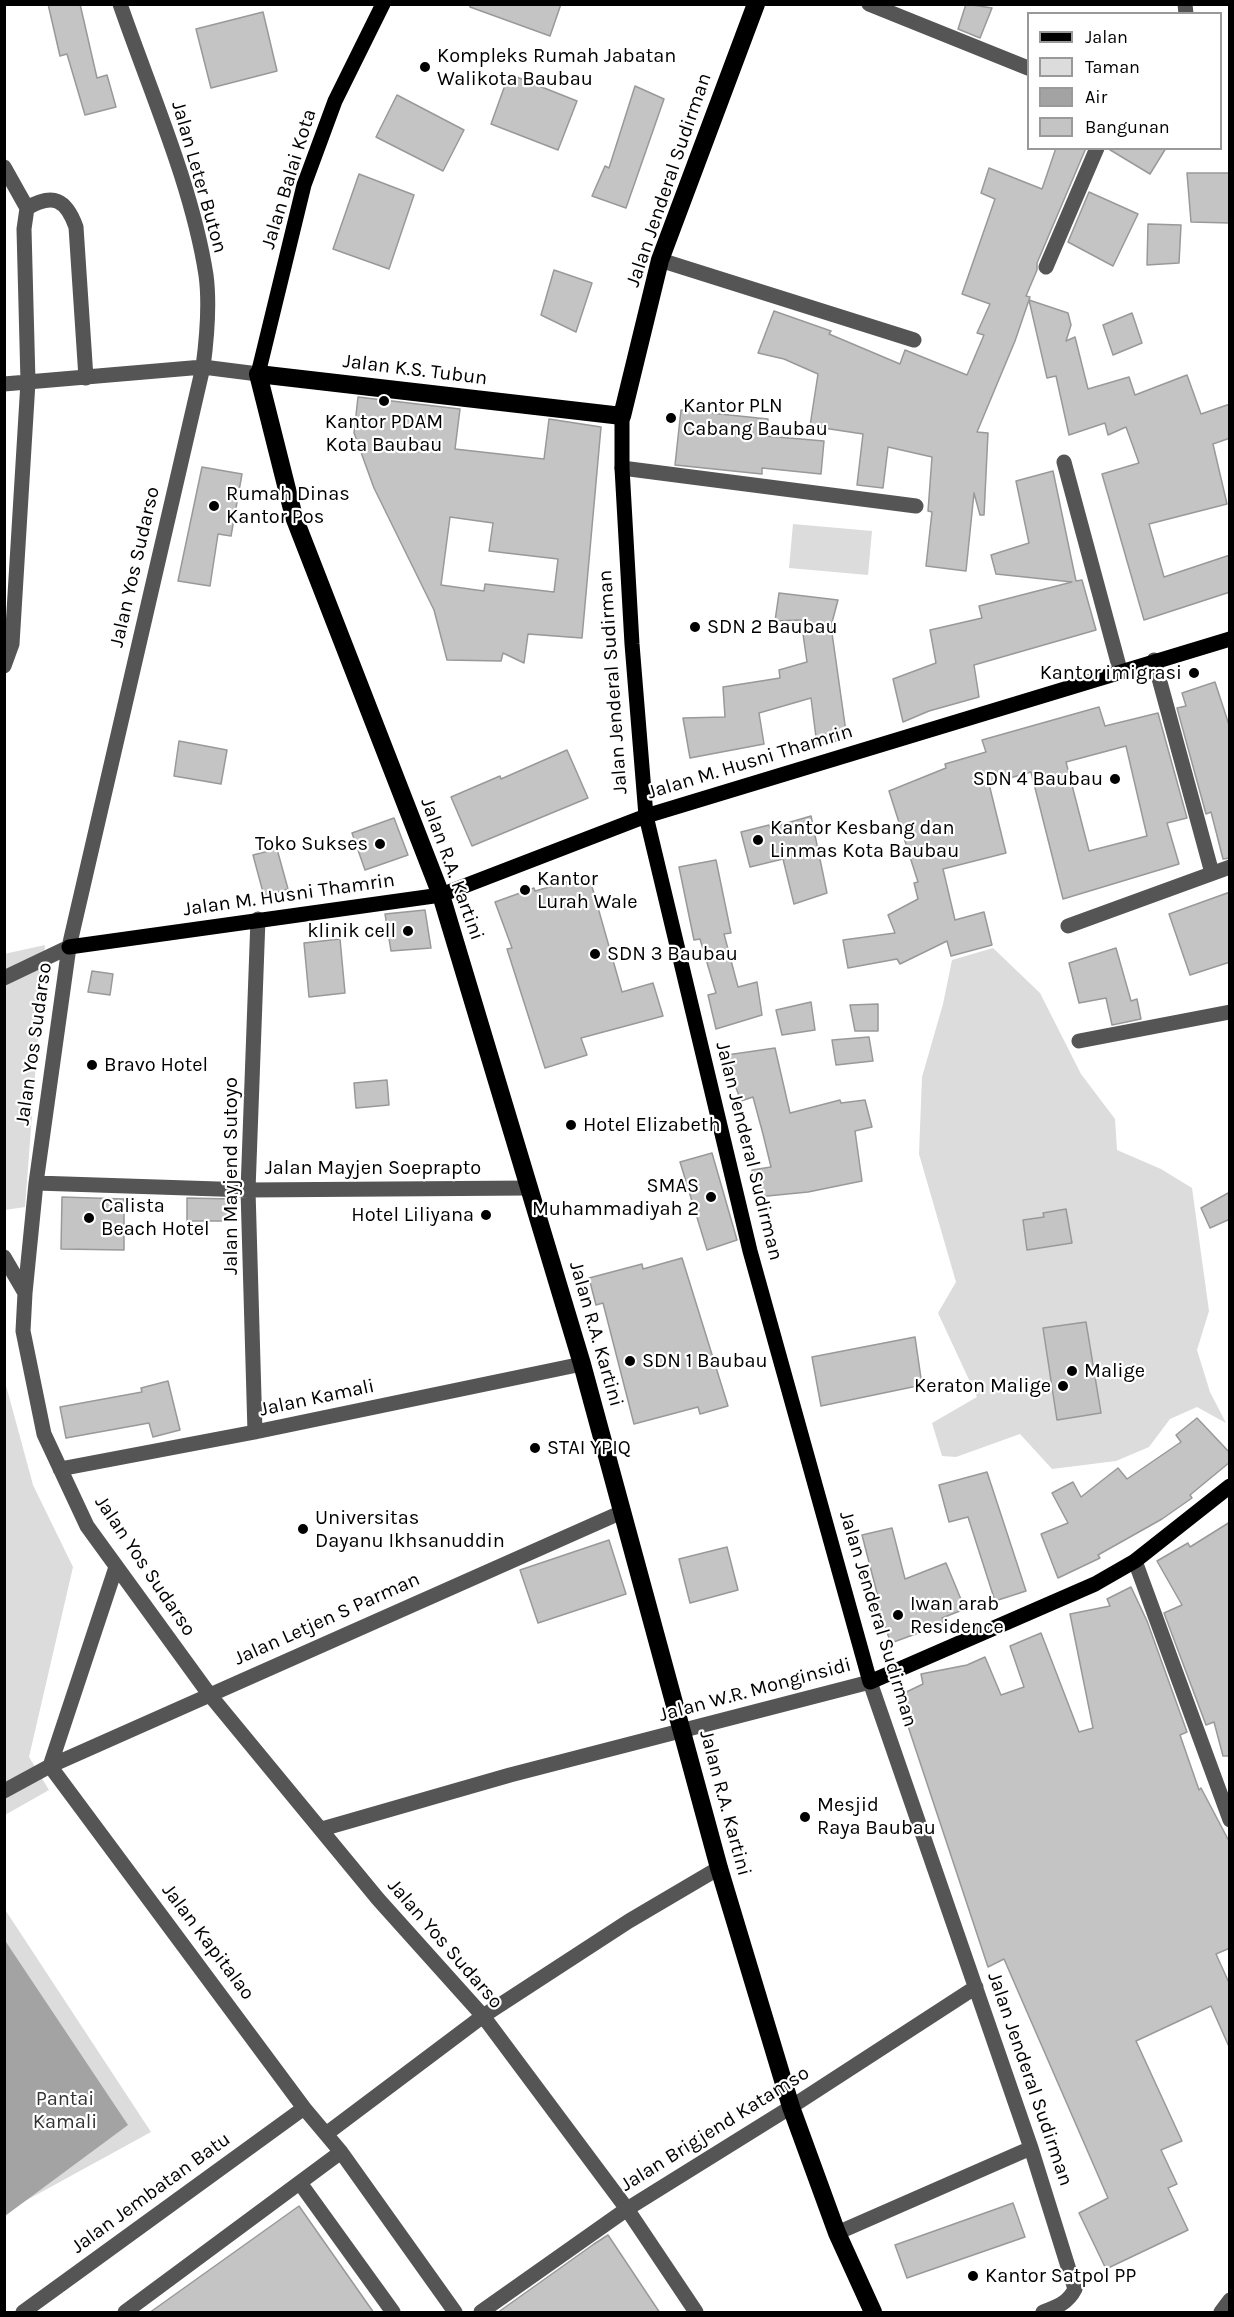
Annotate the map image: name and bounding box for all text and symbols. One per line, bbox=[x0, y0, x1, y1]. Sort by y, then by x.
legend bbox=[1027, 12, 1222, 150]
text: Jalan bbox=[1085, 26, 1128, 48]
place label: Kompleks Rumah Jabatan Walikota Baubau bbox=[437, 44, 676, 91]
text: Taman bbox=[1085, 56, 1140, 78]
marker: Kompleks Rumah Jabatan Walikota Baubau bbox=[418, 60, 432, 74]
street label: Jalan Jenderal Sudirman bbox=[621, 70, 717, 290]
text: Air bbox=[1085, 86, 1107, 108]
street label: Jalan Leter Buton bbox=[166, 98, 232, 256]
street label: Jalan Balai Kota bbox=[256, 106, 322, 252]
text: Bangunan bbox=[1085, 116, 1170, 138]
street label: Jalan K.S. Tubun bbox=[341, 349, 489, 391]
marker: Kantor PDAM Kota Baubau bbox=[377, 394, 391, 408]
place label: Kantor PLN Cabang Baubau bbox=[683, 394, 828, 441]
place label: Kantor PDAM Kota Baubau bbox=[325, 410, 443, 457]
marker: Kantor PLN Cabang Baubau bbox=[664, 411, 678, 425]
place label: Rumah Dinas Kantor Pos bbox=[226, 482, 350, 529]
street label: Jalan Yos Sudarso bbox=[105, 484, 165, 650]
marker: Rumah Dinas Kantor Pos bbox=[207, 499, 221, 513]
street label: Jalan Jenderal Sudirman bbox=[593, 569, 633, 795]
place label: SDN 2 Baubau bbox=[707, 615, 838, 639]
marker: SDN 2 Baubau bbox=[688, 620, 702, 634]
place label: Kantor imigrasi bbox=[1040, 661, 1182, 685]
marker: Kantor imigrasi bbox=[1187, 666, 1201, 680]
street label: Jalan M. Husni Thamrin bbox=[644, 719, 856, 805]
place label: SDN 4 Baubau bbox=[973, 767, 1103, 791]
marker: SDN 4 Baubau bbox=[1108, 772, 1122, 786]
street label: Jalan R.A. Kartini bbox=[415, 794, 489, 944]
place label: Kantor Kesbang dan Linmas Kota Baubau bbox=[770, 816, 959, 863]
place label: Toko Sukses bbox=[255, 832, 368, 856]
marker: Kantor Kesbang dan Linmas Kota Baubau bbox=[751, 833, 765, 847]
marker: Toko Sukses bbox=[373, 837, 387, 851]
place label: Kantor Lurah Wale bbox=[537, 867, 638, 914]
street label: Jalan M. Husni Thamrin bbox=[182, 868, 396, 922]
marker: Kantor Lurah Wale bbox=[518, 883, 532, 897]
place label: klinik cell bbox=[307, 919, 396, 943]
marker: klinik cell bbox=[401, 924, 415, 938]
place label: SDN 3 Baubau bbox=[607, 942, 738, 966]
marker: SDN 3 Baubau bbox=[588, 947, 602, 961]
street label: Jalan Yos Sudarso bbox=[11, 961, 57, 1127]
street label: Jalan Jenderal Sudirman bbox=[710, 1039, 788, 1263]
place label: Bravo Hotel bbox=[104, 1053, 208, 1077]
marker: Bravo Hotel bbox=[85, 1058, 99, 1072]
street label: Jalan Mayjend Sutoyo bbox=[219, 1077, 243, 1275]
place label: Hotel Elizabeth bbox=[583, 1113, 720, 1137]
marker: Hotel Elizabeth bbox=[564, 1118, 578, 1132]
street label: Jalan Mayjen Soeprapto bbox=[265, 1156, 481, 1180]
place label: SMAS Muhammadiyah 2 bbox=[532, 1174, 699, 1221]
marker: SMAS Muhammadiyah 2 bbox=[704, 1190, 718, 1204]
place label: Calista Beach Hotel bbox=[101, 1194, 210, 1241]
place label: Hotel Liliyana bbox=[351, 1203, 474, 1227]
marker: Hotel Liliyana bbox=[479, 1208, 493, 1222]
marker: Calista Beach Hotel bbox=[82, 1211, 96, 1225]
street label: Jalan R.A. Kartini bbox=[564, 1259, 628, 1409]
place label: SDN 1 Baubau bbox=[642, 1349, 768, 1373]
marker: SDN 1 Baubau bbox=[623, 1354, 637, 1368]
place label: Malige bbox=[1084, 1359, 1145, 1383]
marker: Malige bbox=[1065, 1364, 1079, 1378]
street label: Jalan Kamali bbox=[257, 1374, 377, 1422]
place label: Keraton Malige bbox=[914, 1374, 1051, 1398]
marker: Keraton Malige bbox=[1056, 1379, 1070, 1393]
place label: STAI YPIQ bbox=[547, 1436, 631, 1460]
marker: STAI YPIQ bbox=[528, 1441, 542, 1455]
street label: Jalan Yos Sudarso bbox=[89, 1491, 201, 1641]
place label: Universitas Dayanu Ikhsanuddin bbox=[315, 1506, 505, 1553]
street label: Jalan Jenderal Sudirman bbox=[834, 1508, 922, 1730]
marker: Universitas Dayanu Ikhsanuddin bbox=[296, 1522, 310, 1536]
street label: Jalan Letjen S Parman bbox=[230, 1567, 424, 1671]
place label: Iwan arab Residence bbox=[910, 1592, 1004, 1639]
marker: Iwan arab Residence bbox=[891, 1608, 905, 1622]
street label: Jalan W.R. Monginsidi bbox=[656, 1653, 854, 1727]
street label: Jalan R.A. Kartini bbox=[694, 1727, 756, 1879]
place label: Mesjid Raya Baubau bbox=[817, 1793, 936, 1840]
marker: Mesjid Raya Baubau bbox=[798, 1810, 812, 1824]
street label: Jalan Yos Sudarso bbox=[382, 1874, 508, 2014]
street label: Jalan Kapitalao bbox=[156, 1879, 260, 2005]
street label: Jalan Jenderal Sudirman bbox=[982, 1969, 1078, 2189]
street label: Jalan Brigjend Katamso bbox=[616, 2061, 814, 2197]
park label: Pantai Kamali bbox=[33, 2087, 97, 2134]
street label: Jalan Jembatan Batu bbox=[67, 2127, 235, 2259]
place label: Kantor Satpol PP bbox=[985, 2264, 1136, 2288]
marker: Kantor Satpol PP bbox=[966, 2269, 980, 2283]

